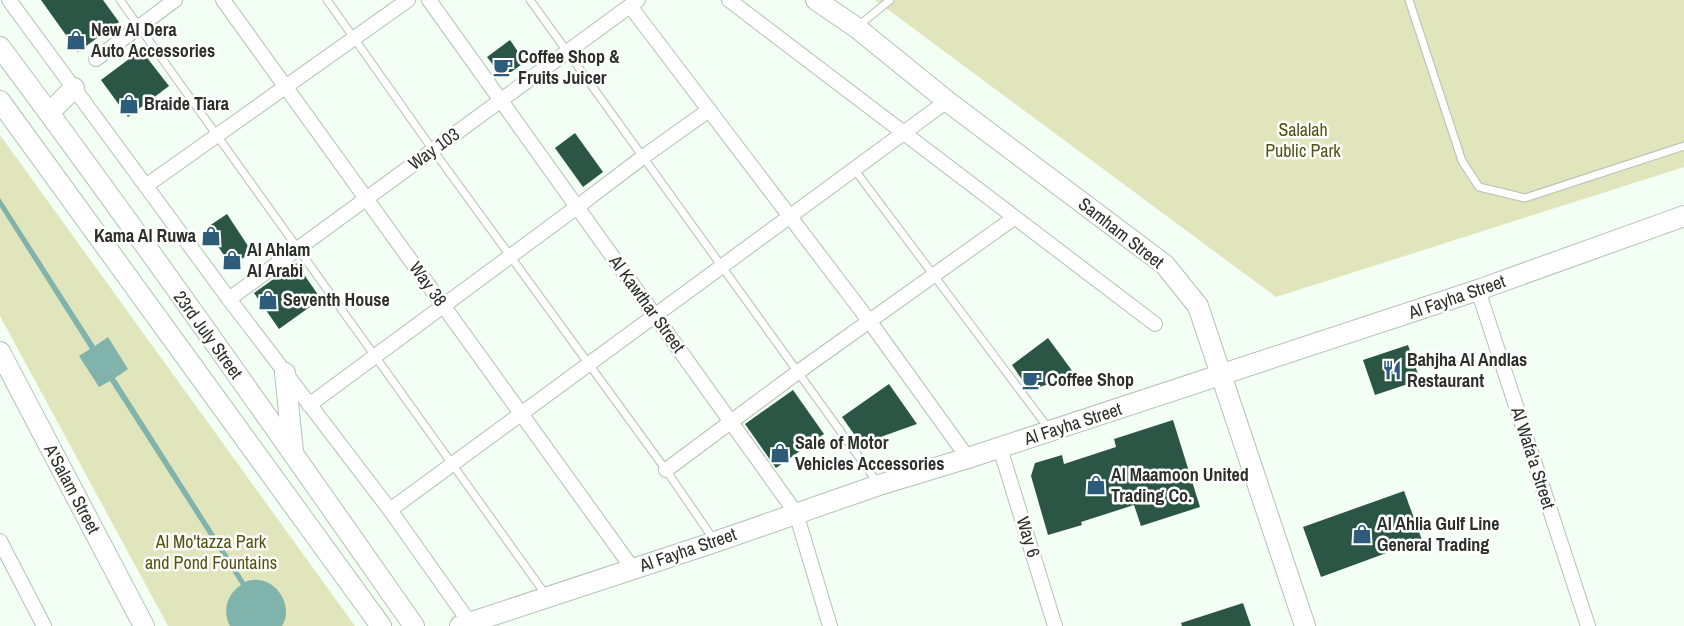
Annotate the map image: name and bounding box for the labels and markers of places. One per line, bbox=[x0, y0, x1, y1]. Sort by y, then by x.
place label: New Al Dera Auto Accessories bbox=[91, 17, 215, 63]
shop icon: New Al Dera Auto Accessories bbox=[65, 29, 87, 51]
place label: Coffee Shop & Fruits Juicer bbox=[518, 44, 620, 90]
cafe icon: Coffee Shop & Fruits Juicer bbox=[492, 56, 514, 78]
place label: Braide Tiara bbox=[144, 91, 230, 116]
shop icon: Braide Tiara bbox=[118, 93, 140, 115]
place label: Kama Al Ruwa bbox=[94, 223, 197, 248]
shop icon: Kama Al Ruwa bbox=[200, 225, 222, 247]
place label: Al Ahlam Al Arabi bbox=[247, 237, 310, 283]
shop icon: Al Ahlam Al Arabi bbox=[221, 249, 243, 271]
place label: Seventh House bbox=[283, 287, 390, 312]
shop icon: Seventh House bbox=[257, 289, 279, 311]
place label: Bahjha Al Andlas Restaurant bbox=[1407, 347, 1527, 393]
restaurant icon: Bahjha Al Andlas Restaurant bbox=[1381, 359, 1403, 381]
place label: Coffee Shop bbox=[1047, 367, 1134, 392]
cafe icon: Coffee Shop bbox=[1021, 369, 1043, 391]
place label: Sale of Motor Vehicles Accessories bbox=[795, 430, 944, 476]
shop icon: Sale of Motor Vehicles Accessories bbox=[769, 442, 791, 464]
place label: Al Maamoon United Trading Co. bbox=[1111, 462, 1249, 508]
shop icon: Al Maamoon United Trading Co. bbox=[1085, 474, 1107, 496]
place label: Al Ahlia Gulf Line General Trading bbox=[1377, 511, 1500, 557]
shop icon: Al Ahlia Gulf Line General Trading bbox=[1351, 523, 1373, 545]

